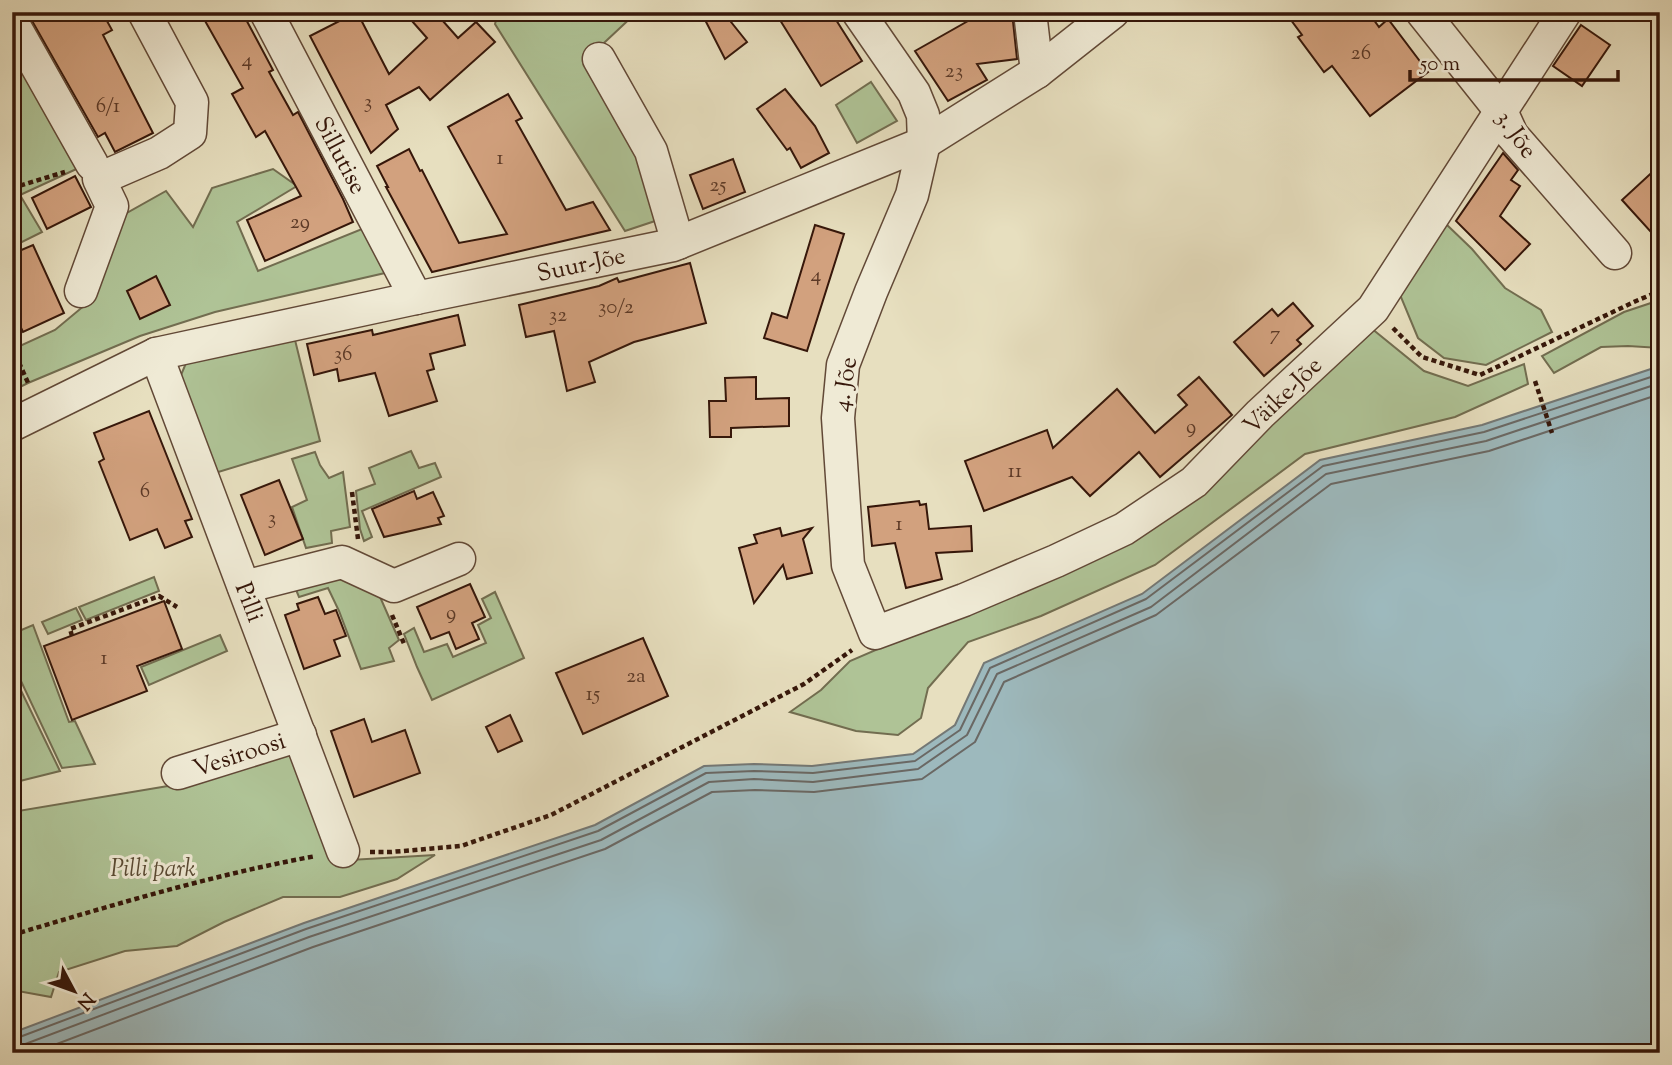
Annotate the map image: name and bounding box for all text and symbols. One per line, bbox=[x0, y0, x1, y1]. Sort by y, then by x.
scale bar bbox=[1410, 38, 1618, 82]
house number: 26 bbox=[1351, 39, 1371, 69]
house number: 4 bbox=[242, 46, 252, 76]
text: 50 m bbox=[1419, 50, 1460, 80]
house number: 23 bbox=[945, 57, 963, 87]
house number: 3 bbox=[364, 88, 372, 118]
house number: 6/1 bbox=[96, 92, 120, 122]
street label: 3. Jõe bbox=[1486, 104, 1544, 166]
street label: Sillutise bbox=[305, 111, 374, 201]
house number: 1 bbox=[496, 144, 504, 174]
house number: 25 bbox=[709, 171, 727, 201]
house number: 29 bbox=[290, 208, 310, 238]
street label: Suur-Jõe bbox=[534, 240, 629, 292]
house number: 4 bbox=[811, 261, 821, 291]
house number: 30/2 bbox=[598, 293, 634, 323]
house number: 32 bbox=[549, 301, 567, 331]
house number: 7 bbox=[1270, 320, 1281, 350]
house number: 36 bbox=[334, 340, 352, 370]
street label: Väike-Jõe bbox=[1236, 350, 1331, 443]
street label: 4. Jõe bbox=[825, 355, 867, 414]
house number: 9 bbox=[1186, 413, 1196, 443]
house number: 11 bbox=[1008, 457, 1022, 487]
house number: 6 bbox=[140, 477, 150, 507]
house number: 3 bbox=[268, 504, 276, 534]
house number: 1 bbox=[895, 510, 903, 540]
street label: Pilli bbox=[225, 578, 271, 628]
house number: 9 bbox=[446, 599, 456, 629]
house number: 1 bbox=[100, 644, 108, 674]
house number: 2a bbox=[626, 662, 646, 692]
house number: 15 bbox=[586, 680, 600, 710]
street label: Vesiroosi bbox=[189, 725, 291, 787]
park label: Pilli park bbox=[110, 853, 196, 887]
north arrow bbox=[38, 956, 108, 1026]
text: N bbox=[70, 986, 100, 1015]

